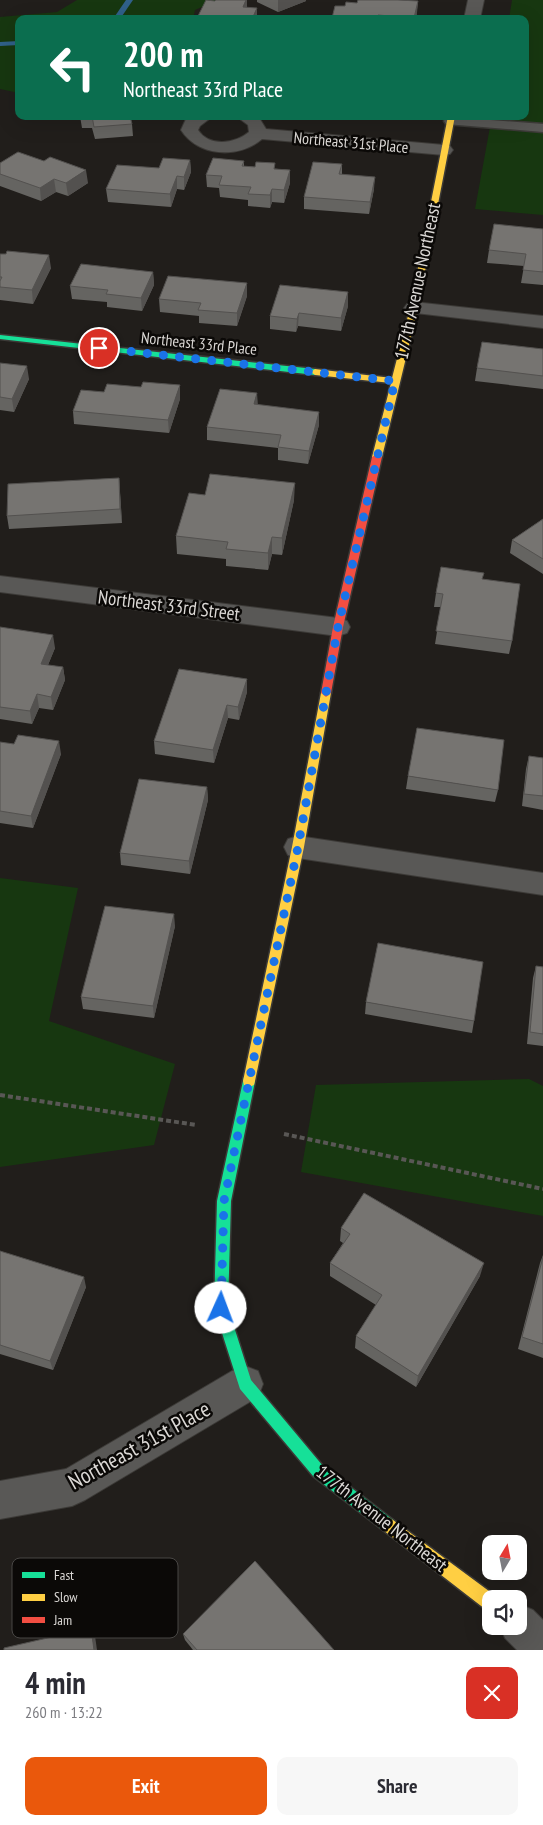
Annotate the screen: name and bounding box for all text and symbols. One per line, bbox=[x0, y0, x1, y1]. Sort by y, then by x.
text: 200 m bbox=[123, 31, 204, 77]
icon: left bbox=[40, 35, 105, 100]
text: Northeast 33rd Place bbox=[123, 75, 283, 103]
street label: Northeast 31st Place bbox=[293, 127, 409, 157]
street label: 177th Avenue Northeast bbox=[389, 200, 445, 361]
pin bbox=[78, 327, 120, 369]
street label: Northeast 33rd Place bbox=[140, 327, 258, 359]
icon: arrive bbox=[85, 334, 113, 362]
street label: Northeast 33rd Street bbox=[97, 584, 242, 626]
position arrow bbox=[194, 1281, 246, 1333]
street label: Northeast 31st Place bbox=[63, 1394, 215, 1496]
street label: 177th Avenue Northeast bbox=[312, 1459, 453, 1577]
north arrow bbox=[482, 1535, 528, 1580]
map controls bbox=[482, 1535, 527, 1635]
legend bbox=[12, 1558, 178, 1638]
text: Fast bbox=[54, 1566, 74, 1584]
text: Slow bbox=[54, 1588, 78, 1606]
button: sound bbox=[482, 1590, 527, 1635]
text: Jam bbox=[53, 1611, 72, 1629]
text: 4 min bbox=[25, 1663, 86, 1702]
button: close bbox=[466, 1667, 518, 1719]
text: 260 m · 13:22 bbox=[25, 1702, 103, 1722]
button: Exit bbox=[25, 1757, 267, 1815]
button: Share bbox=[277, 1757, 518, 1815]

